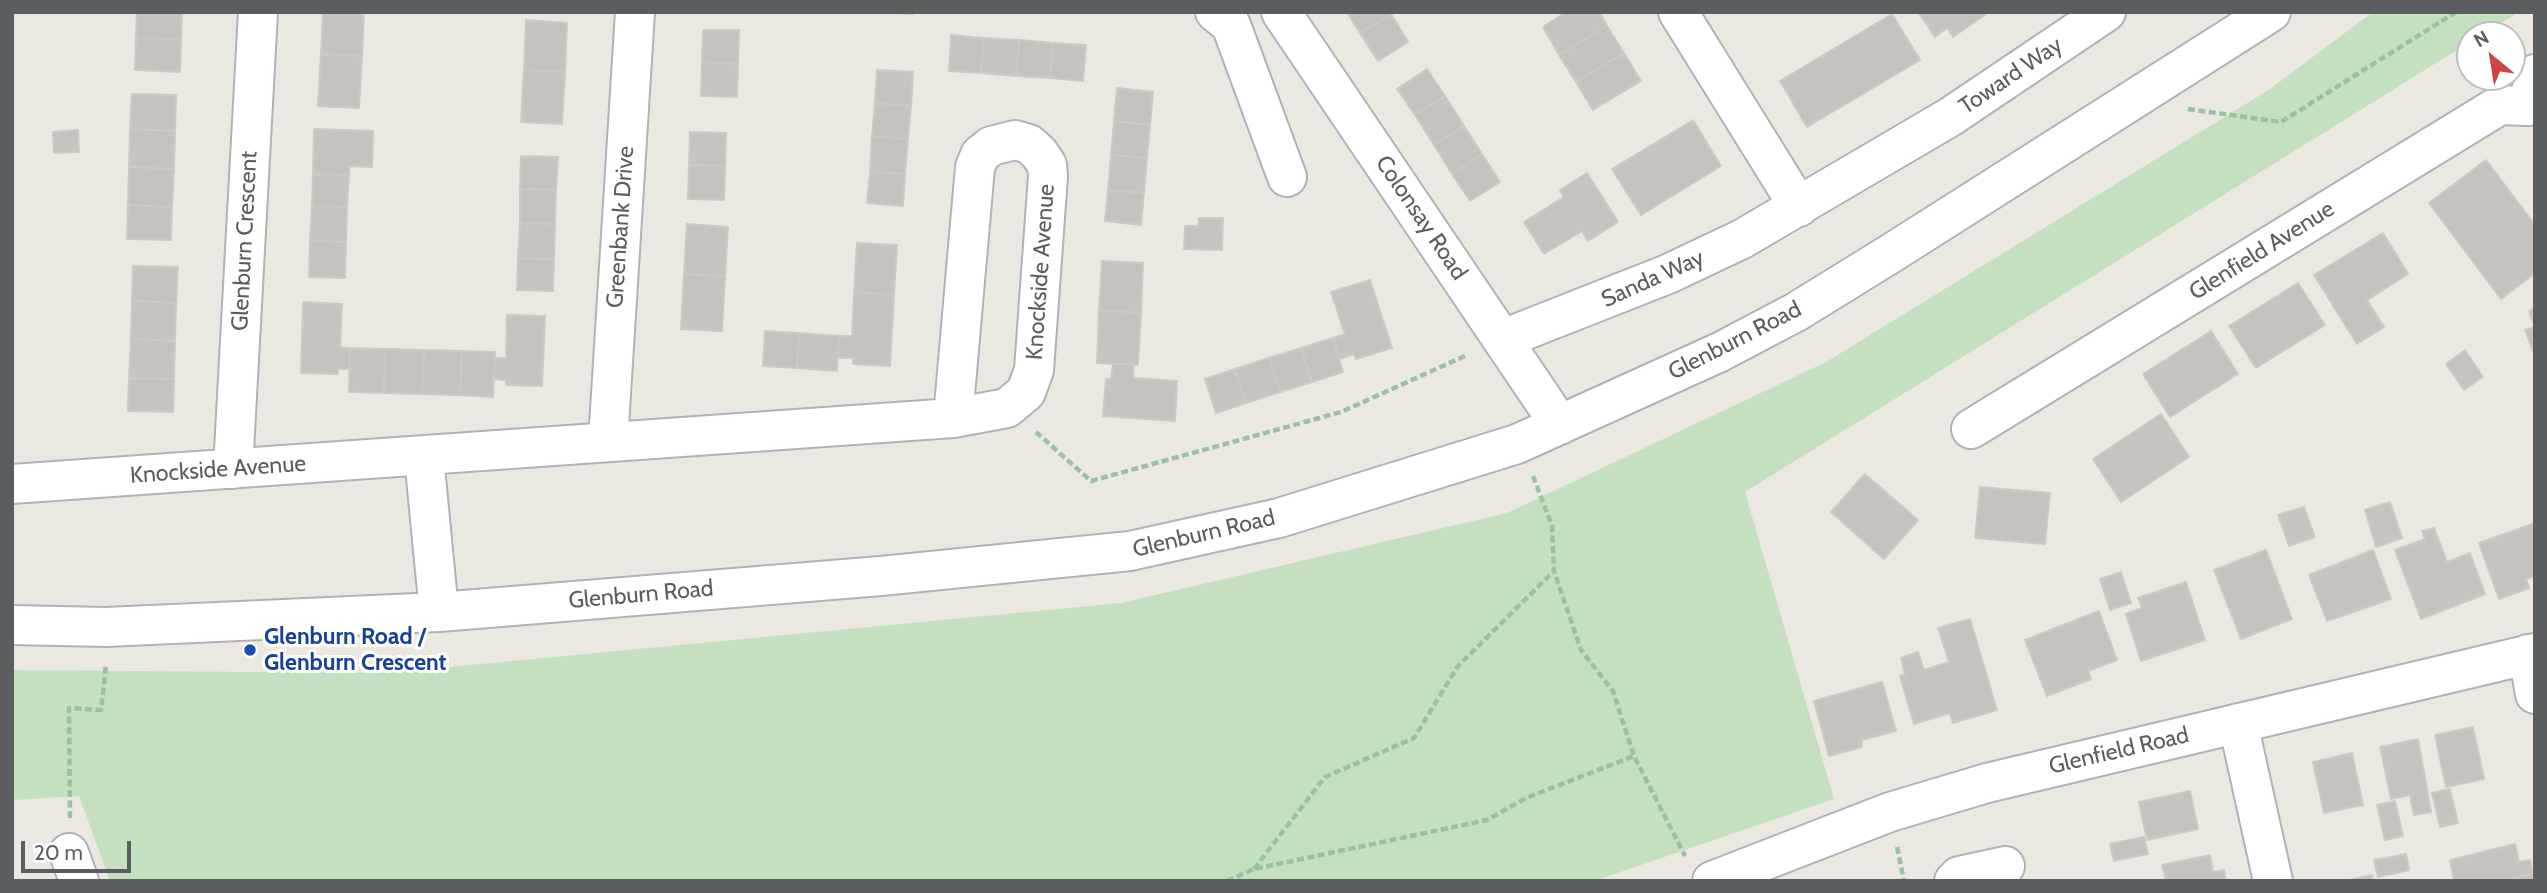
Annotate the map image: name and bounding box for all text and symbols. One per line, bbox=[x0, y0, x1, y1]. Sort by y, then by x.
north arrow bbox=[2456, 21, 2526, 91]
text: N bbox=[2470, 26, 2493, 52]
street label: Toward Way bbox=[1954, 31, 2068, 121]
street label: Greenbank Drive bbox=[602, 145, 640, 309]
street label: Glenburn Crescent bbox=[227, 150, 263, 332]
street label: Colonsay Road bbox=[1369, 151, 1473, 285]
street label: Knockside Avenue bbox=[1021, 183, 1061, 361]
street label: Glenfield Avenue bbox=[2184, 195, 2340, 307]
street label: Sanda Way bbox=[1597, 244, 1709, 314]
street label: Glenburn Road bbox=[1664, 296, 1806, 386]
street label: Knockside Avenue bbox=[129, 450, 307, 490]
street label: Glenburn Road bbox=[1130, 504, 1278, 564]
street label: Glenburn Road bbox=[567, 575, 715, 615]
place label: Glenburn Road / Glenburn Crescent bbox=[264, 623, 447, 677]
marker: Glenburn Road / Glenburn Crescent bbox=[242, 642, 258, 658]
street label: Glenfield Road bbox=[2046, 722, 2192, 780]
scale bar bbox=[24, 826, 135, 870]
text: 20 m bbox=[34, 840, 83, 865]

